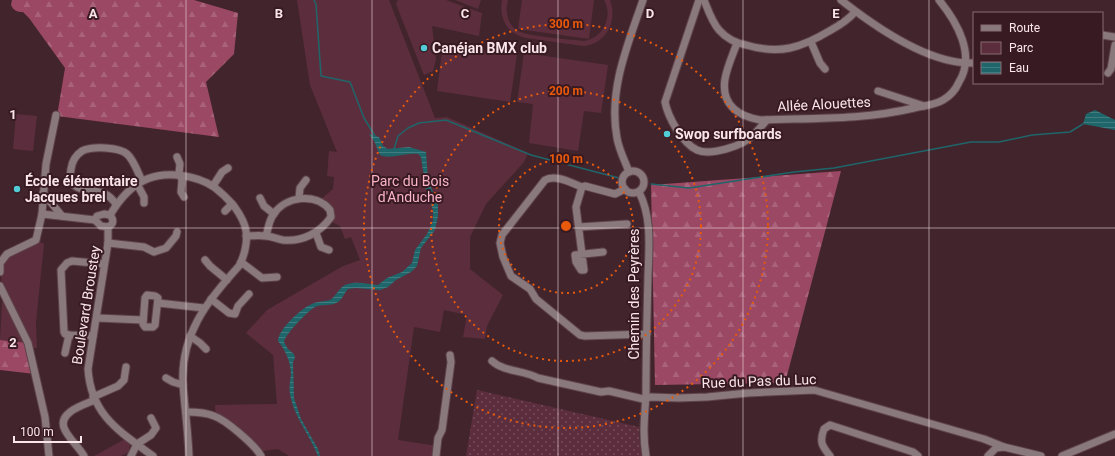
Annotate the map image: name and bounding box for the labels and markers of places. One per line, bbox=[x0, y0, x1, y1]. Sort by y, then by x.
place label: Canéjan BMX club bbox=[432, 40, 547, 56]
marker: Canéjan BMX club bbox=[419, 43, 429, 53]
place label: Swop surfboards bbox=[675, 126, 782, 142]
marker: Swop surfboards bbox=[662, 129, 672, 139]
place label: École élémentaire Jacques brel bbox=[25, 172, 138, 205]
marker: École élémentaire Jacques brel bbox=[12, 184, 22, 194]
centre of rings bbox=[559, 219, 573, 233]

